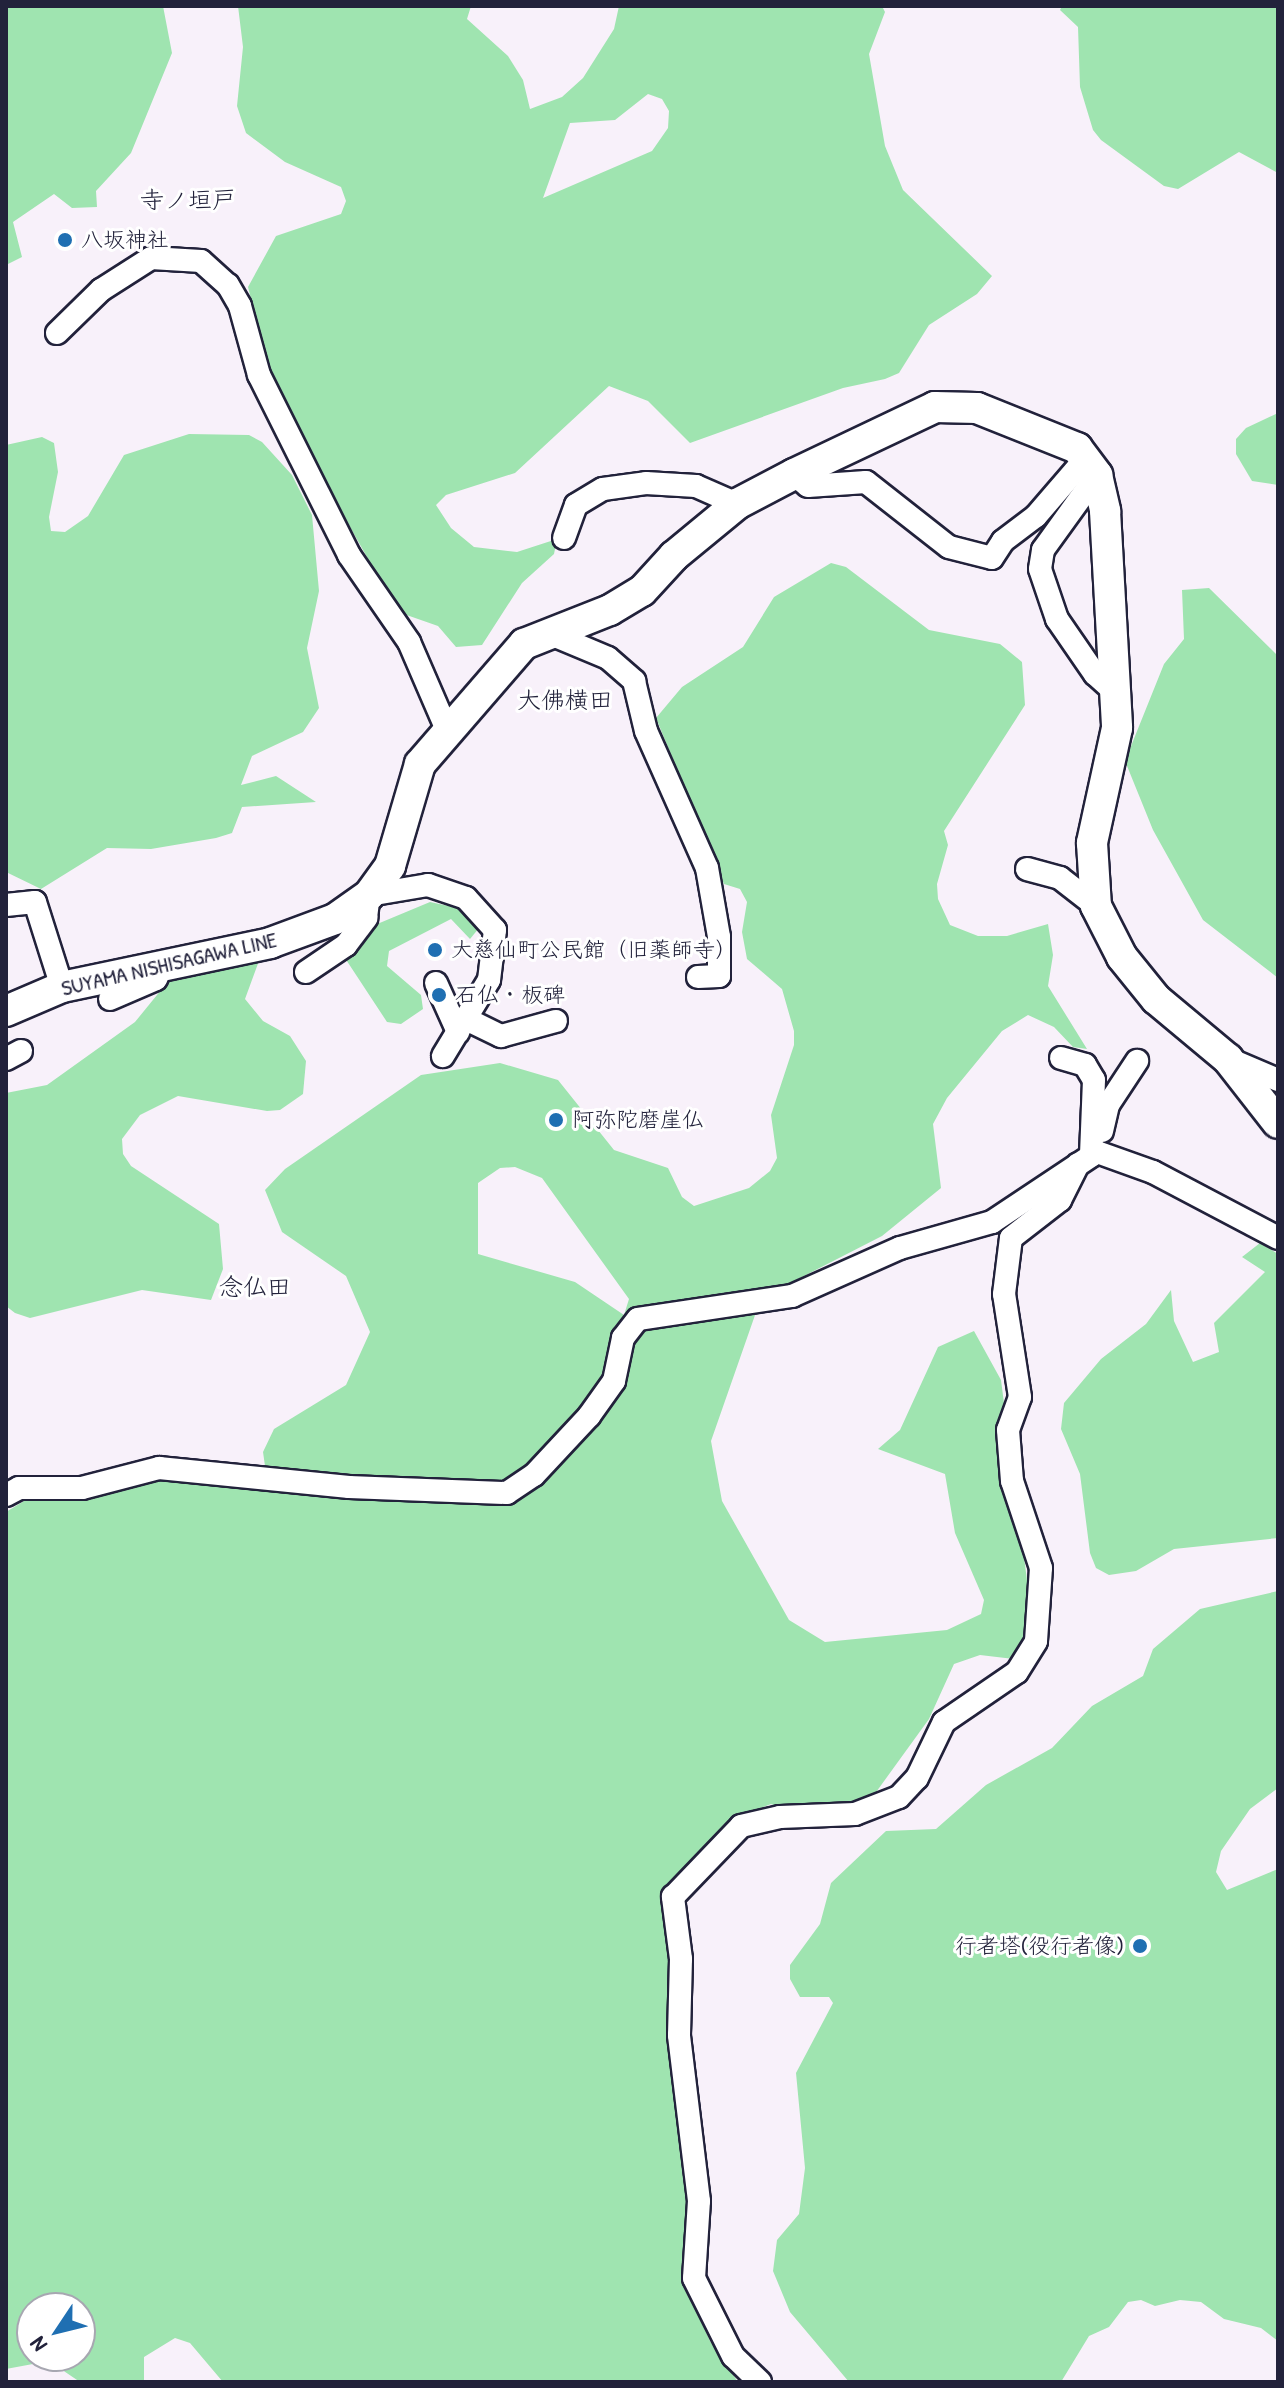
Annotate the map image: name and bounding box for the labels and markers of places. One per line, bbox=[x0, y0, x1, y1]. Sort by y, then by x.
place label: 八坂神社 bbox=[81, 227, 169, 253]
marker: 八坂神社 bbox=[56, 231, 74, 249]
place label: 大慈仙町公民館（旧薬師寺） bbox=[451, 937, 737, 963]
marker: 大慈仙町公民館（旧薬師寺） bbox=[426, 941, 444, 959]
place label: 石仏・板碑 bbox=[455, 982, 565, 1008]
marker: 石仏・板碑 bbox=[430, 986, 448, 1004]
place label: 阿弥陀磨崖仏 bbox=[572, 1107, 704, 1133]
marker: 阿弥陀磨崖仏 bbox=[547, 1111, 565, 1129]
place label: 行者塔(役行者像) bbox=[955, 1933, 1124, 1959]
marker: 行者塔(役行者像) bbox=[1131, 1937, 1149, 1955]

